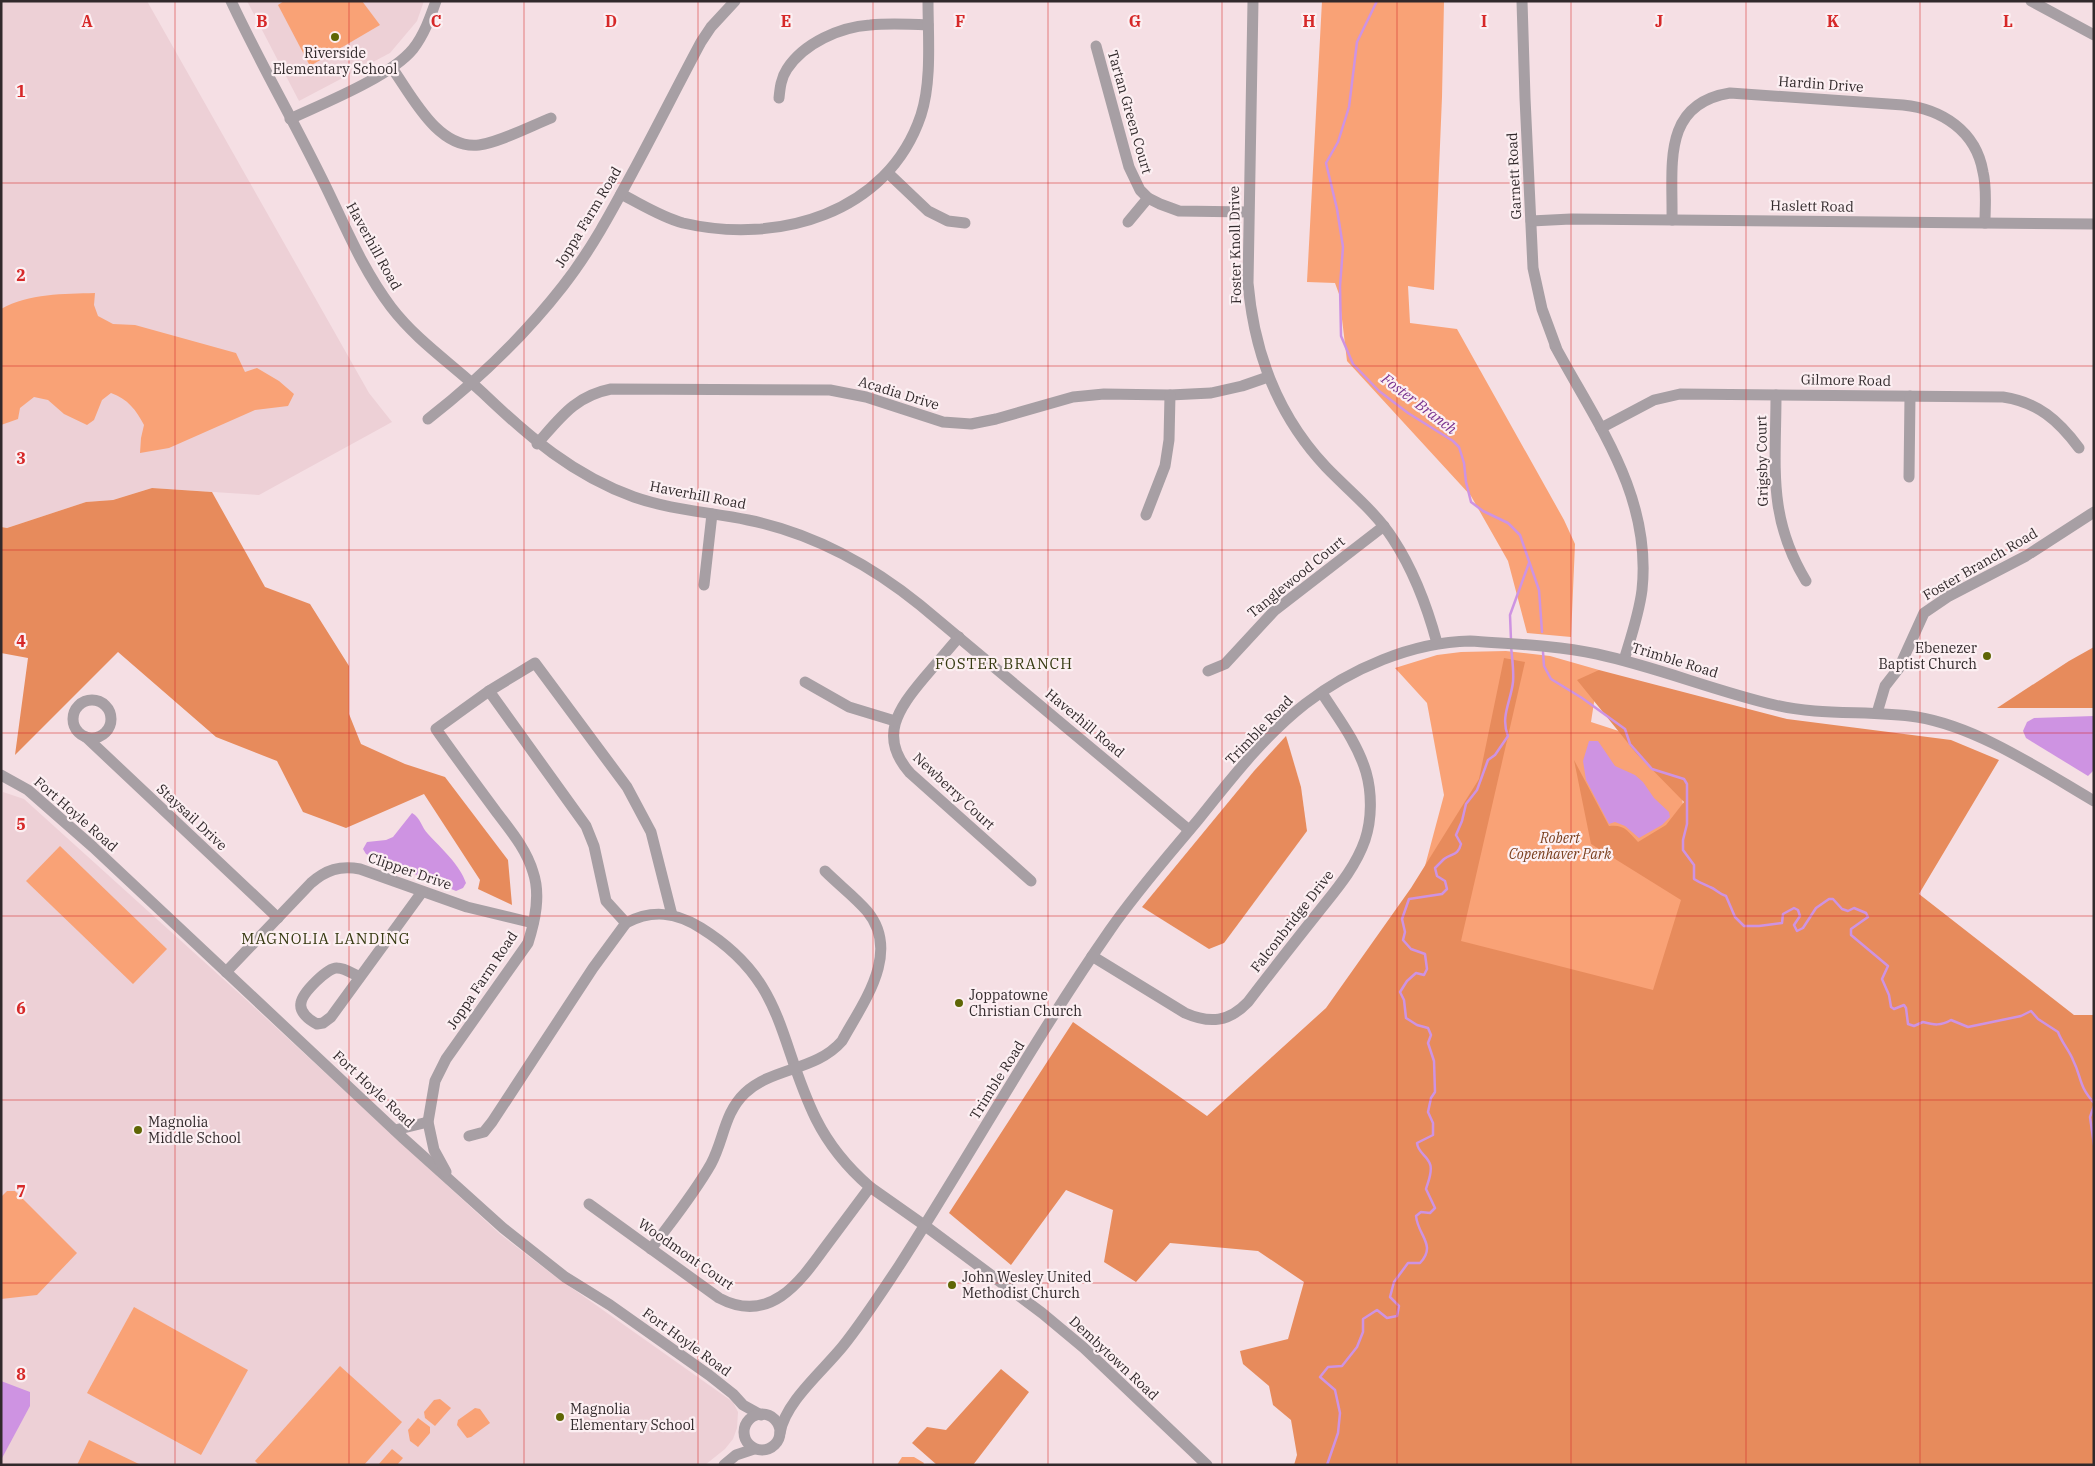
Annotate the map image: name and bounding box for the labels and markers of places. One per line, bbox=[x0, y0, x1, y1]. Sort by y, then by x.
marker: Riverside Elementary School bbox=[329, 31, 341, 43]
place label: Riverside Elementary School bbox=[273, 44, 397, 78]
place label: Ebenezer Baptist Church bbox=[1878, 639, 1978, 673]
marker: Ebenezer Baptist Church bbox=[1981, 650, 1993, 662]
place label: Joppatowne Christian Church bbox=[969, 986, 1082, 1020]
marker: Joppatowne Christian Church bbox=[953, 997, 965, 1009]
place label: Magnolia Middle School bbox=[148, 1113, 241, 1147]
marker: Magnolia Middle School bbox=[132, 1124, 144, 1136]
place label: John Wesley United Methodist Church bbox=[962, 1268, 1092, 1302]
marker: John Wesley United Methodist Church bbox=[946, 1279, 958, 1291]
place label: Magnolia Elementary School bbox=[570, 1400, 695, 1434]
marker: Magnolia Elementary School bbox=[554, 1411, 566, 1423]

